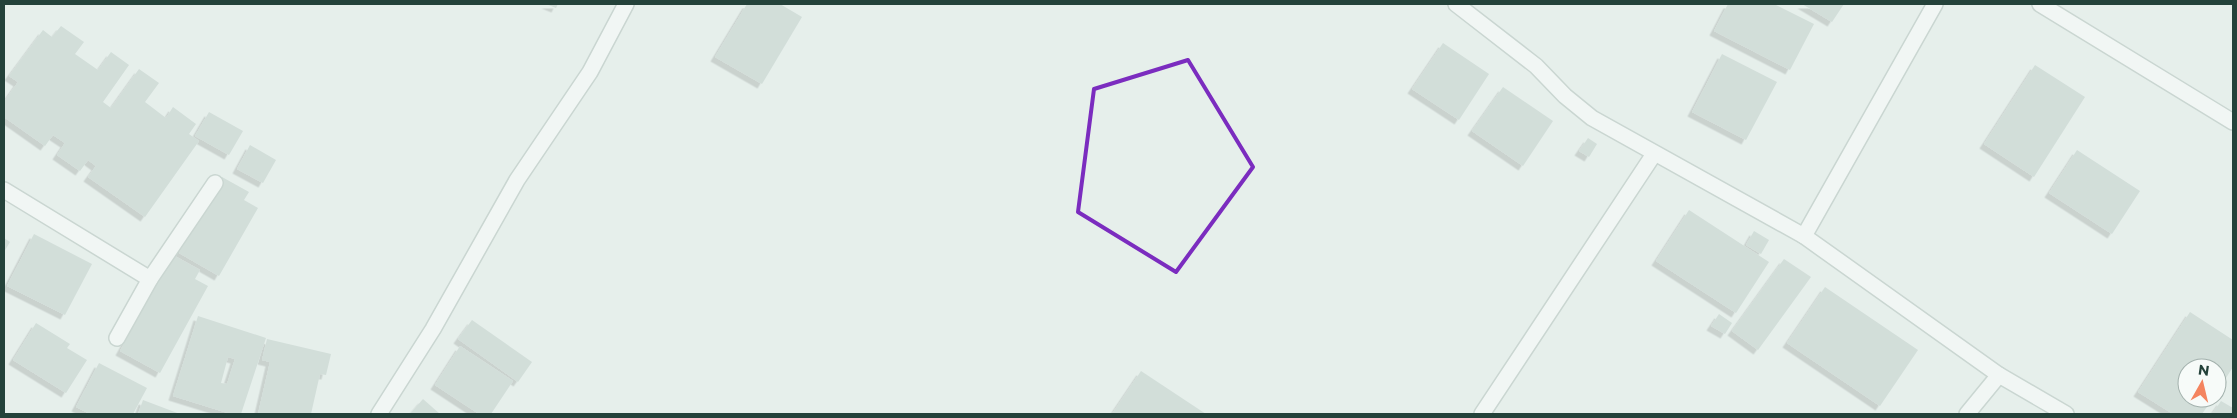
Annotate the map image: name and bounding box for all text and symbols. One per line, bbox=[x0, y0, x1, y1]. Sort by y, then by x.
north arrow bbox=[2177, 358, 2227, 408]
text: N bbox=[2197, 360, 2211, 380]

